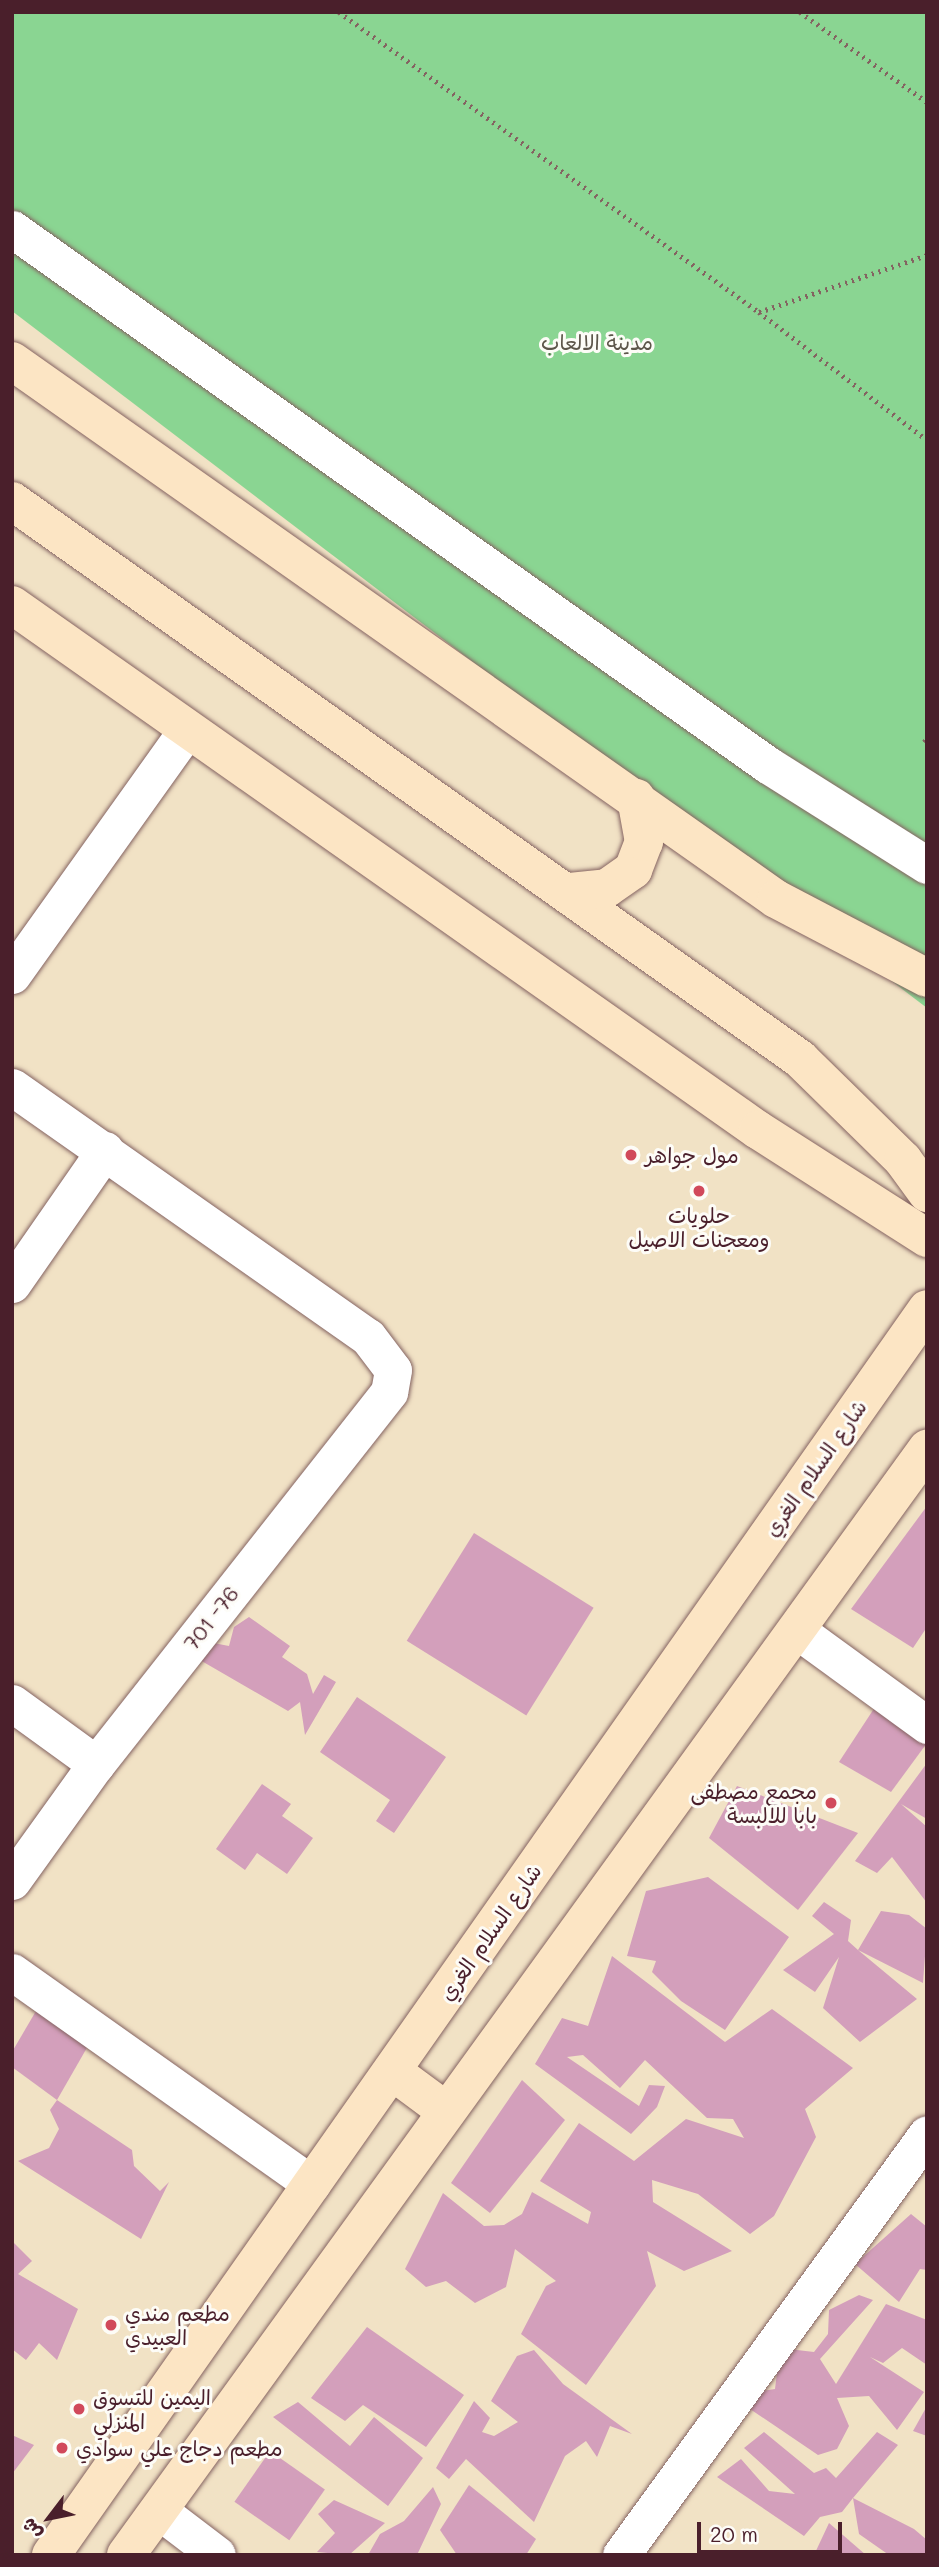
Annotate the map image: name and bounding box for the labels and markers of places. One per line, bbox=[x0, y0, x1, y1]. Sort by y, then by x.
place label: مول جواهر bbox=[645, 1142, 739, 1168]
marker: مول جواهر bbox=[623, 1147, 639, 1163]
marker: حلويات ومعجنات الاصيل bbox=[691, 1183, 707, 1199]
place label: حلويات ومعجنات الاصيل bbox=[628, 1202, 770, 1252]
place label: مجمع مصطفى بابا للالبسة bbox=[691, 1778, 817, 1828]
marker: مجمع مصطفى بابا للالبسة bbox=[823, 1795, 839, 1811]
place label: مطعم مندي العبيدي bbox=[125, 2300, 230, 2350]
marker: مطعم مندي العبيدي bbox=[103, 2317, 119, 2333]
place label: اليمين للتسوق المنزلي bbox=[93, 2384, 211, 2434]
marker: اليمين للتسوق المنزلي bbox=[71, 2401, 87, 2417]
place label: مطعم دجاج علي سوادي bbox=[76, 2435, 283, 2461]
marker: مطعم دجاج علي سوادي bbox=[54, 2440, 70, 2456]

